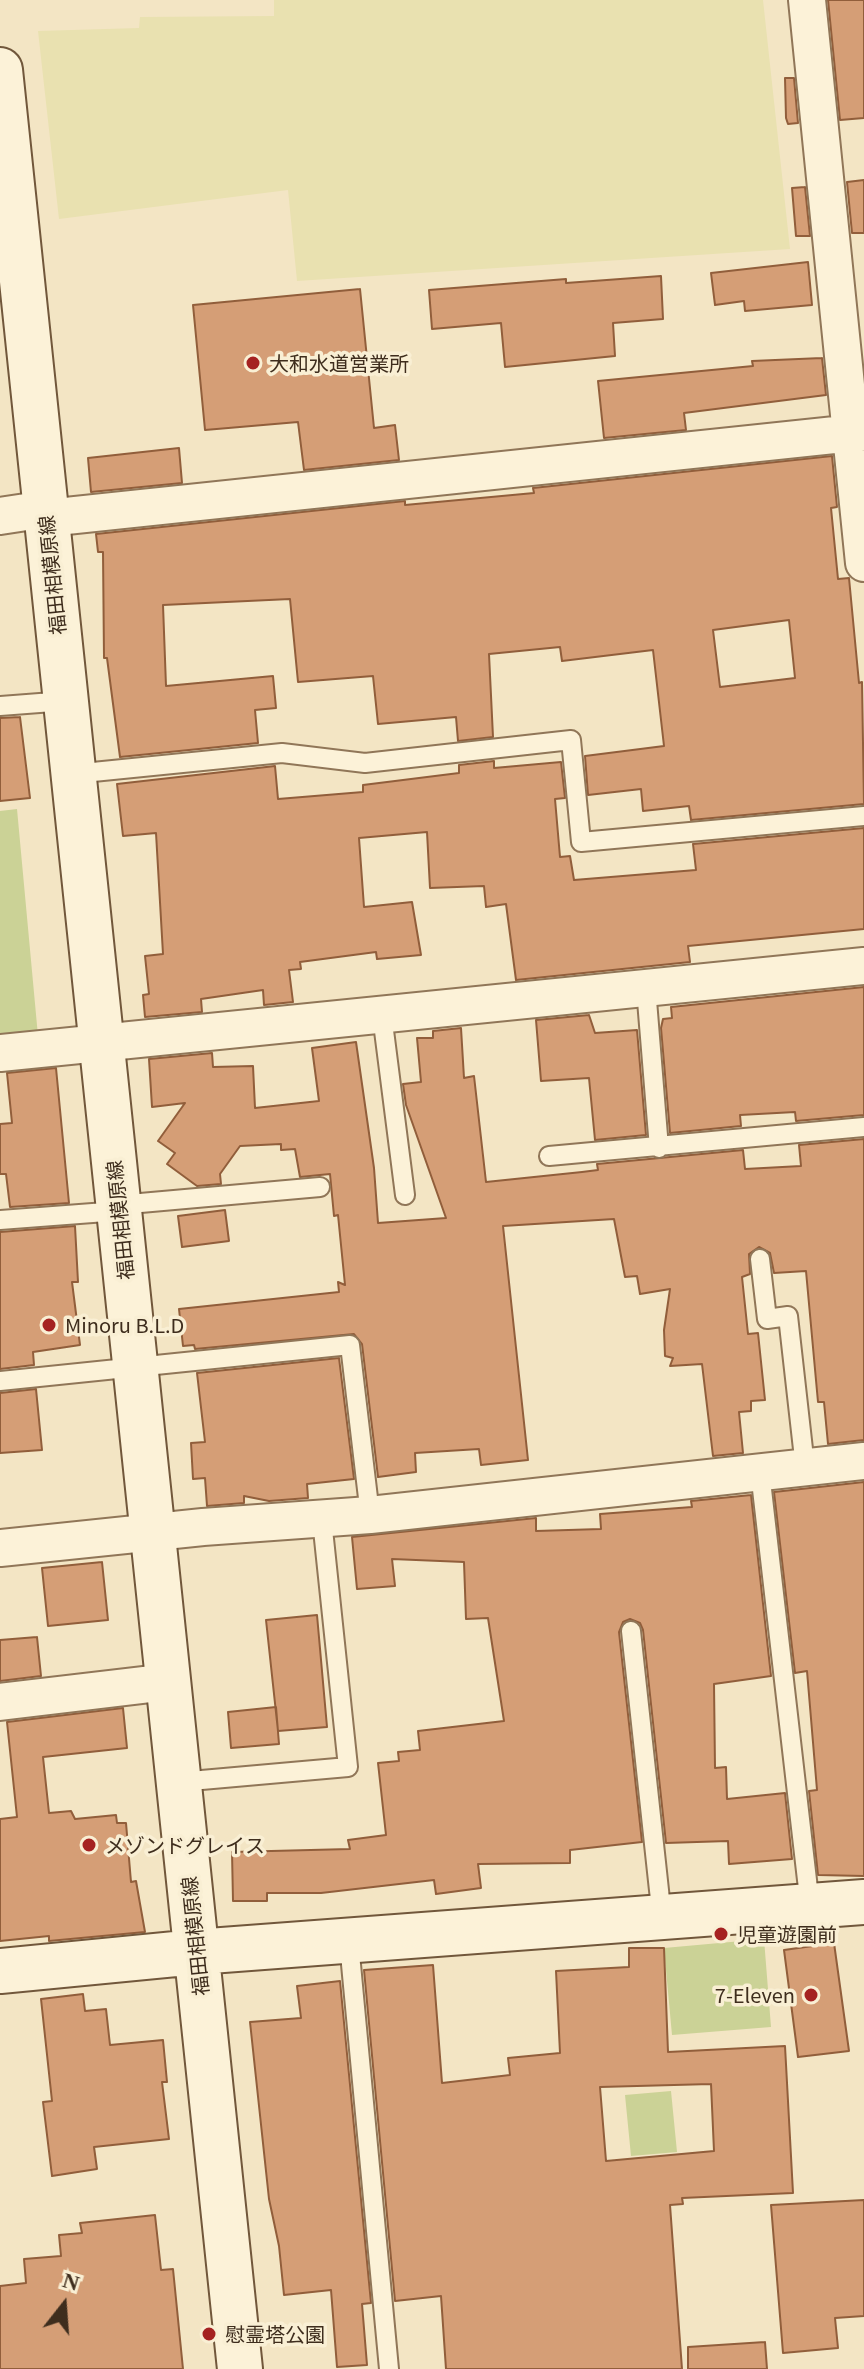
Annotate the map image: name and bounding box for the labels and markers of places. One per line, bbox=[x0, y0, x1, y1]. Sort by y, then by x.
place label: 大和水道営業所 bbox=[269, 351, 409, 375]
marker: 大和水道営業所 bbox=[244, 354, 262, 372]
place label: Minoru B.L.D bbox=[65, 1313, 184, 1337]
marker: Minoru B.L.D bbox=[40, 1316, 58, 1334]
place label: メゾンドグレイス bbox=[105, 1833, 265, 1857]
marker: メゾンドグレイス bbox=[80, 1836, 98, 1854]
place label: 児童遊園前 bbox=[737, 1922, 837, 1946]
marker: 児童遊園前 bbox=[712, 1925, 730, 1943]
place label: 7-Eleven bbox=[715, 1983, 795, 2007]
marker: 7-Eleven bbox=[802, 1986, 820, 2004]
place label: 慰霊塔公園 bbox=[225, 2322, 325, 2346]
marker: 慰霊塔公園 bbox=[200, 2325, 218, 2343]

